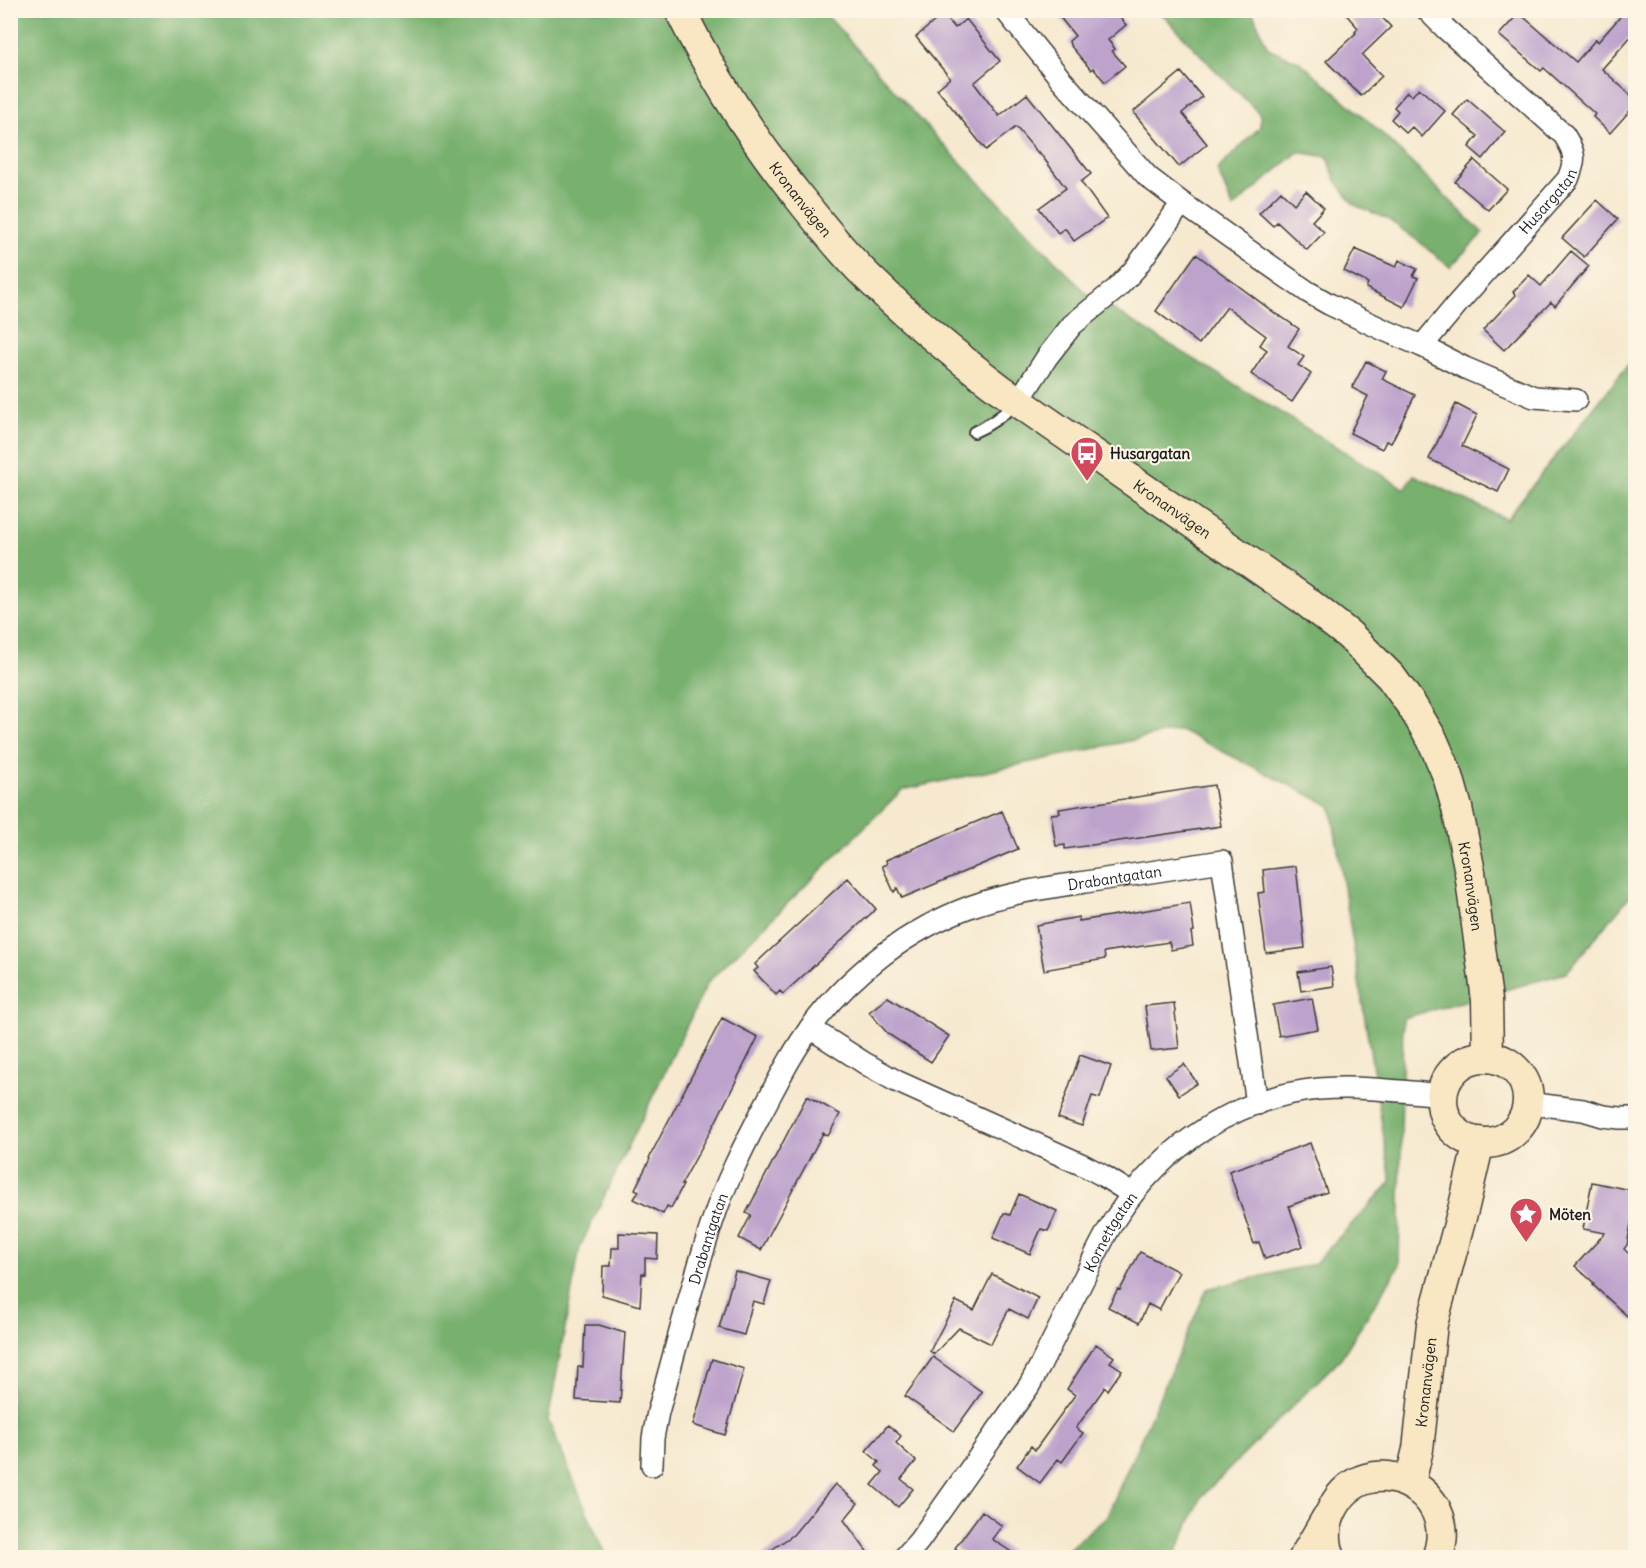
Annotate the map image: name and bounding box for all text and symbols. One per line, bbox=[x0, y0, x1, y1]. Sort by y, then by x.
street label: Kronanvägen bbox=[765, 158, 837, 241]
street label: Husargatan bbox=[1514, 166, 1581, 238]
bus stop icon: Husargatan bbox=[1069, 435, 1105, 482]
place label: Husargatan bbox=[1110, 444, 1190, 464]
street label: Kronanvägen bbox=[1130, 475, 1215, 542]
street label: Kronanvägen bbox=[1455, 840, 1487, 932]
street label: Drabantgatan bbox=[1066, 861, 1163, 894]
street label: Kornettgatan bbox=[1079, 1187, 1141, 1275]
street label: Drabantgatan bbox=[684, 1190, 732, 1286]
place icon: Möten bbox=[1508, 1196, 1544, 1243]
place label: Möten bbox=[1549, 1205, 1591, 1224]
street label: Kronanvägen bbox=[1411, 1336, 1440, 1428]

